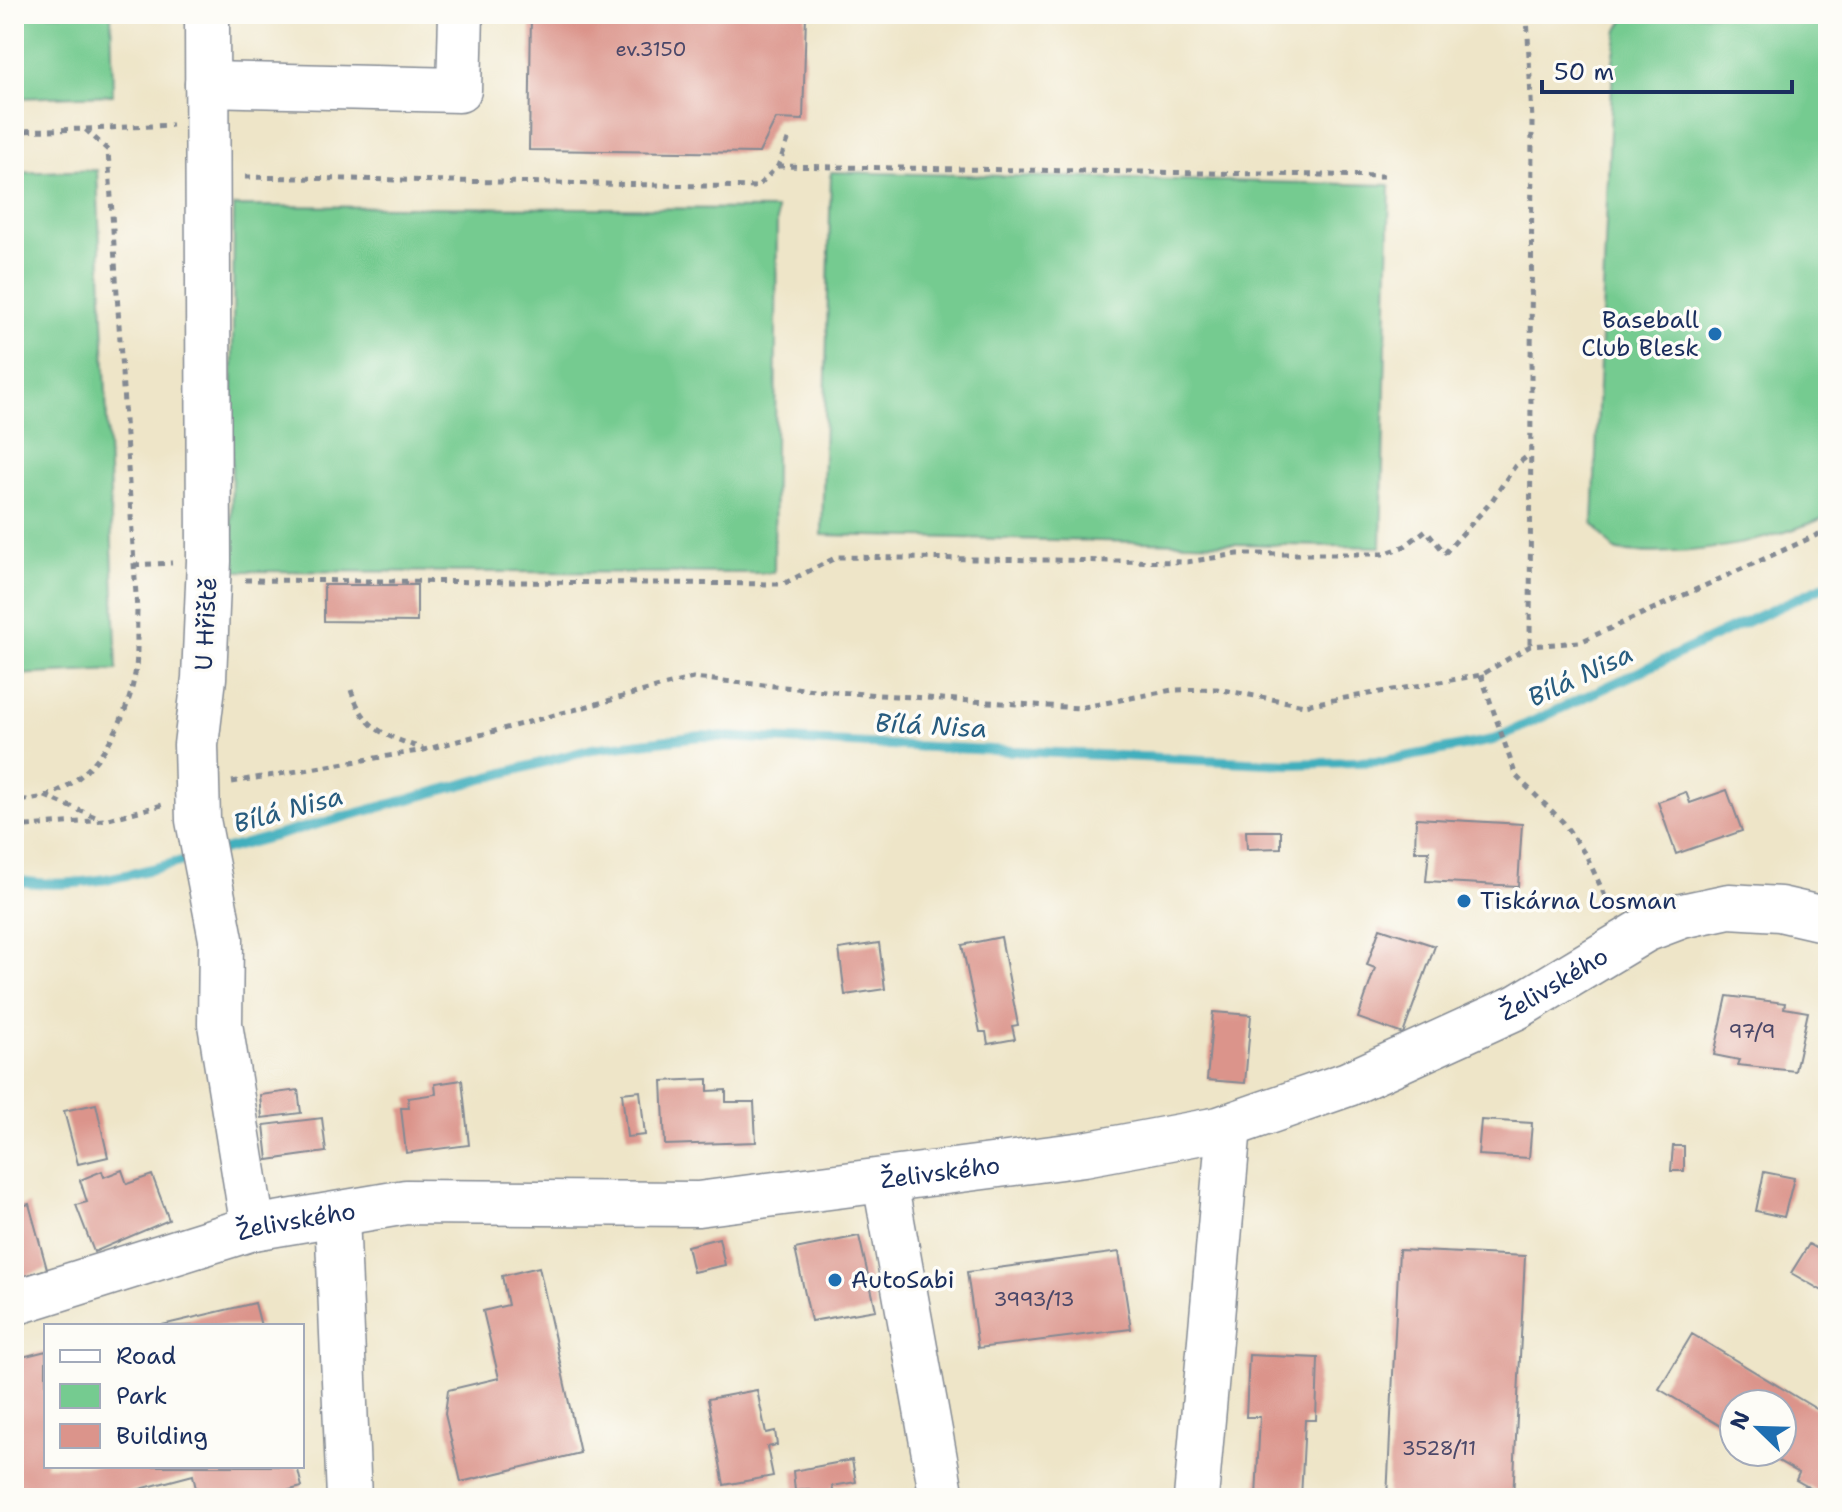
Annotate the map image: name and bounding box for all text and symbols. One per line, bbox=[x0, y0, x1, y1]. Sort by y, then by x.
house number: ev.3150 bbox=[615, 36, 687, 62]
scale bar bbox=[1542, 44, 1792, 94]
text: 50 m bbox=[1554, 56, 1614, 88]
place label: Baseball Club Blesk bbox=[1581, 304, 1700, 364]
marker: Baseball Club Blesk bbox=[1706, 325, 1724, 343]
street label: U Hřiště bbox=[188, 577, 224, 671]
water label: Bílá Nisa bbox=[1522, 635, 1638, 715]
water label: Bílá Nisa bbox=[874, 705, 988, 745]
water label: Bílá Nisa bbox=[229, 778, 347, 840]
place label: Tiskárna Losman bbox=[1480, 885, 1677, 917]
marker: Tiskárna Losman bbox=[1455, 892, 1473, 910]
street label: Želivského bbox=[1495, 940, 1614, 1029]
house number: 97/9 bbox=[1729, 1018, 1775, 1044]
street label: Želivského bbox=[879, 1149, 1002, 1196]
street label: Želivského bbox=[232, 1195, 358, 1248]
place label: AutoSabi bbox=[851, 1264, 955, 1296]
marker: AutoSabi bbox=[826, 1271, 844, 1289]
house number: 3993/13 bbox=[993, 1286, 1075, 1312]
legend bbox=[44, 1324, 304, 1468]
text: Road bbox=[116, 1340, 176, 1372]
text: Park bbox=[116, 1380, 168, 1412]
north arrow bbox=[1718, 1388, 1798, 1468]
text: N bbox=[1723, 1407, 1757, 1434]
text: Building bbox=[116, 1420, 208, 1452]
house number: 3528/11 bbox=[1402, 1435, 1476, 1461]

